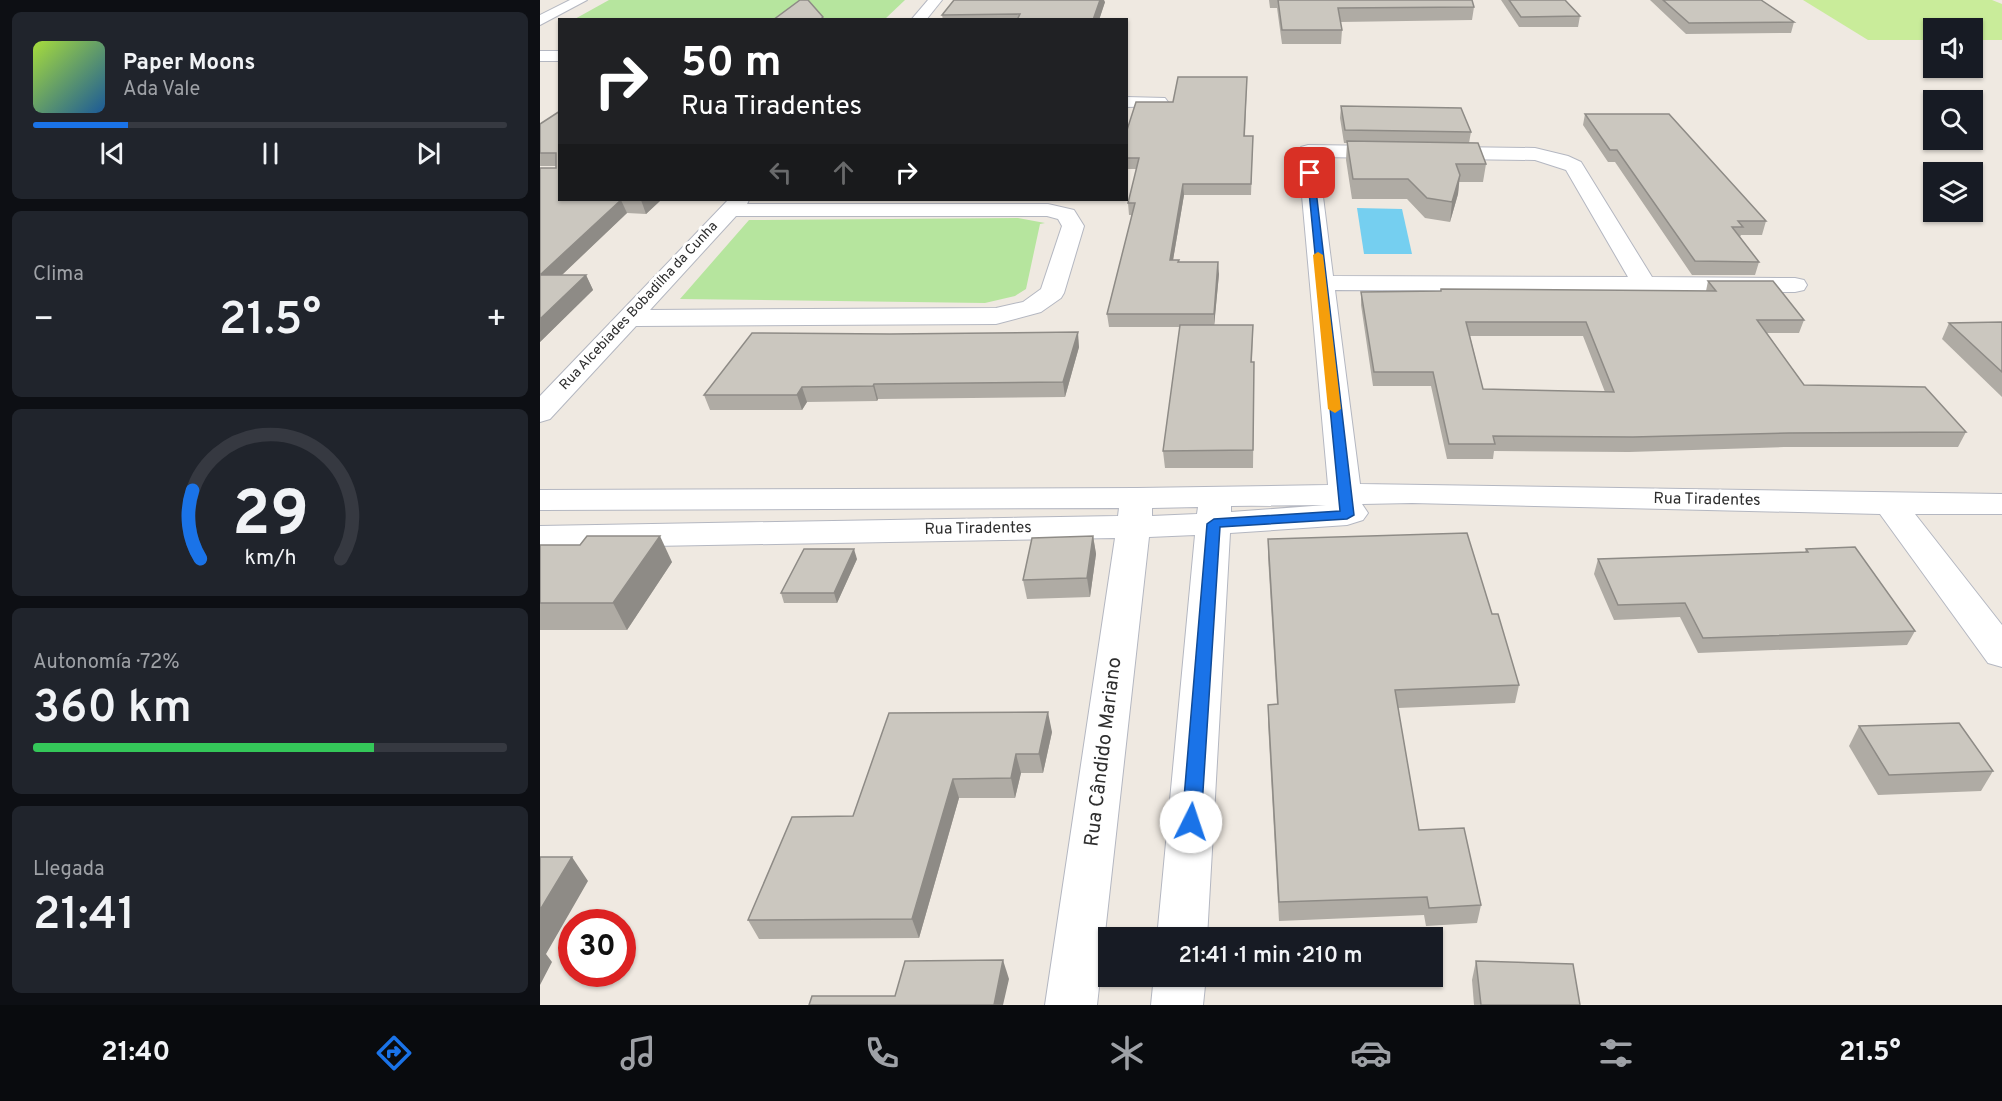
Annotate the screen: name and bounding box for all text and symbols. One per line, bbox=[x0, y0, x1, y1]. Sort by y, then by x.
map controls bbox=[1923, 18, 1983, 222]
button: sound bbox=[1923, 18, 1983, 78]
text: 50 m bbox=[681, 38, 782, 91]
icon: right bbox=[582, 42, 660, 120]
text: Paper Moons bbox=[123, 50, 255, 77]
text: Ada Vale bbox=[123, 77, 200, 103]
text: Rua Tiradentes bbox=[681, 90, 862, 124]
button: search bbox=[1923, 90, 1983, 150]
icon: previous bbox=[96, 137, 129, 170]
icon: pause bbox=[254, 137, 287, 170]
icon: next bbox=[412, 137, 445, 170]
pin bbox=[1284, 147, 1335, 198]
icon: left bbox=[764, 156, 797, 189]
icon: ahead bbox=[827, 156, 860, 189]
icon: right bbox=[890, 156, 923, 189]
icon: arrive bbox=[1293, 156, 1326, 189]
button: layers bbox=[1923, 162, 1983, 222]
street label: Rua Alcebiades Bobadilha da Cunha bbox=[556, 218, 722, 394]
text: Clima bbox=[33, 262, 84, 288]
text: 21.5° bbox=[219, 293, 321, 350]
text: − bbox=[33, 300, 54, 342]
text: + bbox=[486, 300, 507, 342]
text: 29 bbox=[232, 479, 308, 558]
street label: Rua Tiradentes bbox=[1653, 489, 1761, 511]
street label: Rua Tiradentes bbox=[924, 518, 1032, 540]
text: km/h bbox=[244, 546, 296, 573]
text: Autonomía · 72% bbox=[33, 650, 180, 676]
street label: Rua Cândido Mariano bbox=[1079, 656, 1129, 848]
text: 360 km bbox=[33, 681, 192, 738]
position arrow bbox=[1159, 790, 1223, 854]
text: Llegada bbox=[33, 857, 105, 883]
text: 21:41 bbox=[33, 888, 135, 945]
speed limit sign: 30 bbox=[558, 909, 636, 987]
text: 21:41 · 1 min · 210 m bbox=[1178, 943, 1363, 970]
icon: directions bbox=[373, 1032, 415, 1074]
icon: music bbox=[617, 1032, 659, 1074]
icon: phone bbox=[861, 1032, 903, 1074]
icon: climate bbox=[1106, 1032, 1148, 1074]
icon: car bbox=[1350, 1032, 1392, 1074]
icon: filters bbox=[1595, 1032, 1637, 1074]
text: 21:40 bbox=[101, 1036, 170, 1070]
text: 21.5° bbox=[1839, 1036, 1901, 1070]

